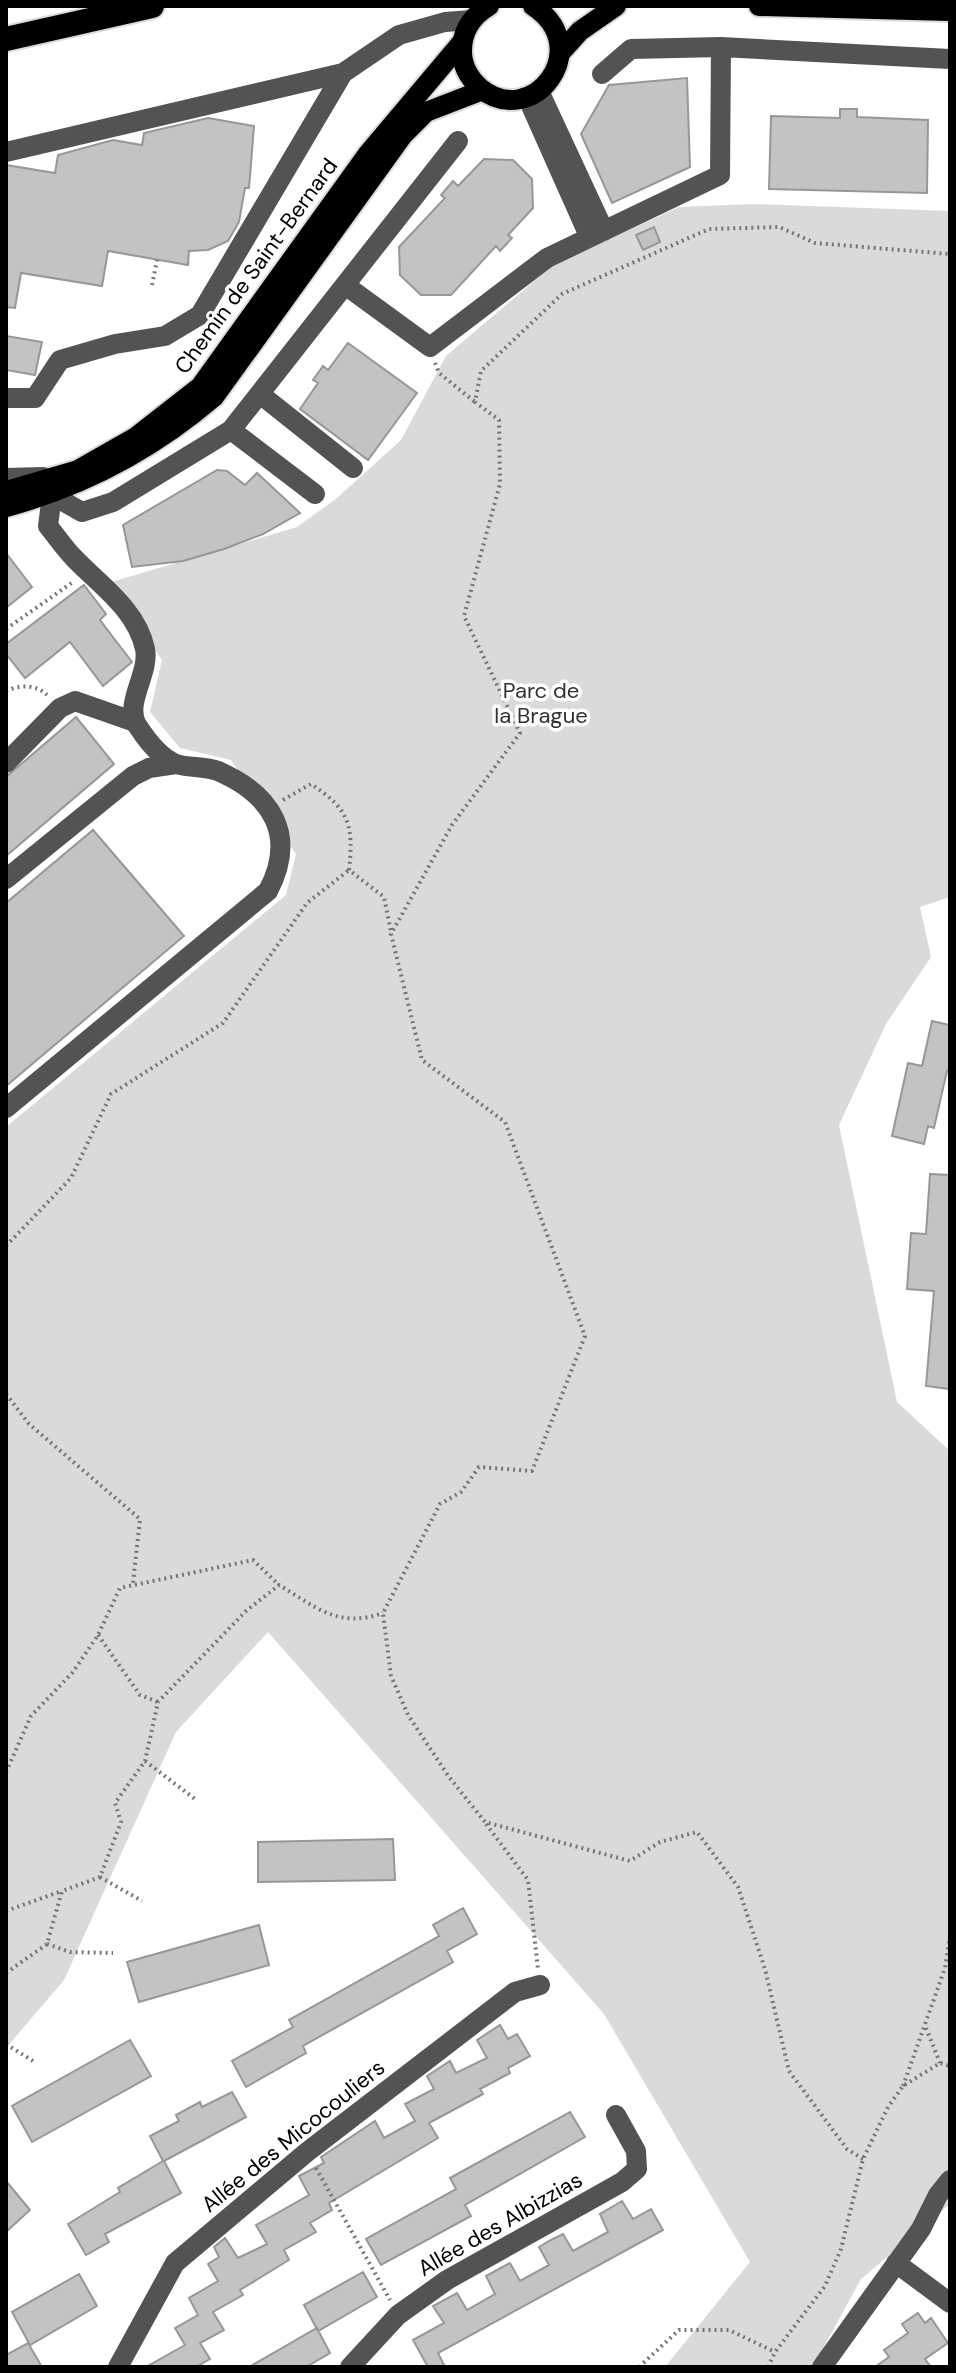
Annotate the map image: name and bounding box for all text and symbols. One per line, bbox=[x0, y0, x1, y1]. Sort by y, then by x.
street label: Chemin de Saint-Bernard bbox=[168, 152, 344, 380]
park label: Parc de la Brague bbox=[494, 676, 588, 730]
street label: Allée des Micocouliers bbox=[195, 2053, 391, 2219]
street label: Allée des Albizzias bbox=[412, 2165, 588, 2283]

